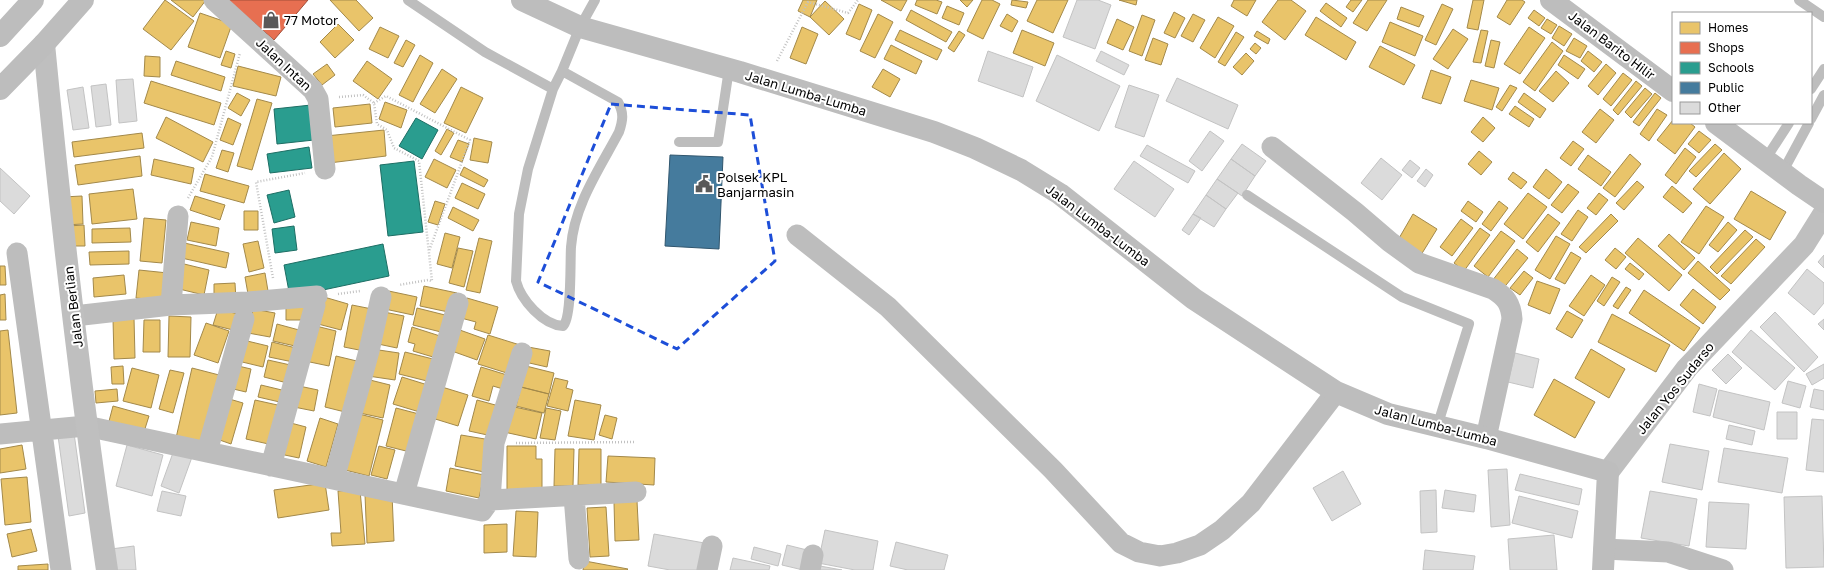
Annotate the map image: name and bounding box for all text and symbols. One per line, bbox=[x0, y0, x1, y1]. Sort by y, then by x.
street label: Jalan Barito Hilir bbox=[1566, 7, 1658, 83]
shop icon: 77 Motor bbox=[261, 10, 281, 30]
place label: 77 Motor bbox=[284, 12, 338, 28]
legend bbox=[1672, 12, 1812, 124]
text: Homes bbox=[1708, 20, 1748, 35]
street label: Jalan Intan bbox=[253, 34, 315, 94]
text: Shops bbox=[1708, 40, 1744, 55]
text: Schools bbox=[1708, 60, 1754, 75]
street label: Jalan Lumba-Lumba bbox=[743, 67, 869, 119]
text: Public bbox=[1708, 80, 1745, 95]
text: Other bbox=[1708, 100, 1741, 115]
place label: Polsek KPL Banjarmasin bbox=[717, 169, 794, 200]
public building icon: Polsek KPL Banjarmasin bbox=[694, 174, 714, 194]
street label: Jalan Lumba-Lumba bbox=[1043, 181, 1153, 269]
street label: Jalan Berlian bbox=[60, 266, 86, 348]
street label: Jalan Yos Sudarso bbox=[1633, 339, 1717, 437]
street label: Jalan Lumba-Lumba bbox=[1373, 401, 1499, 449]

